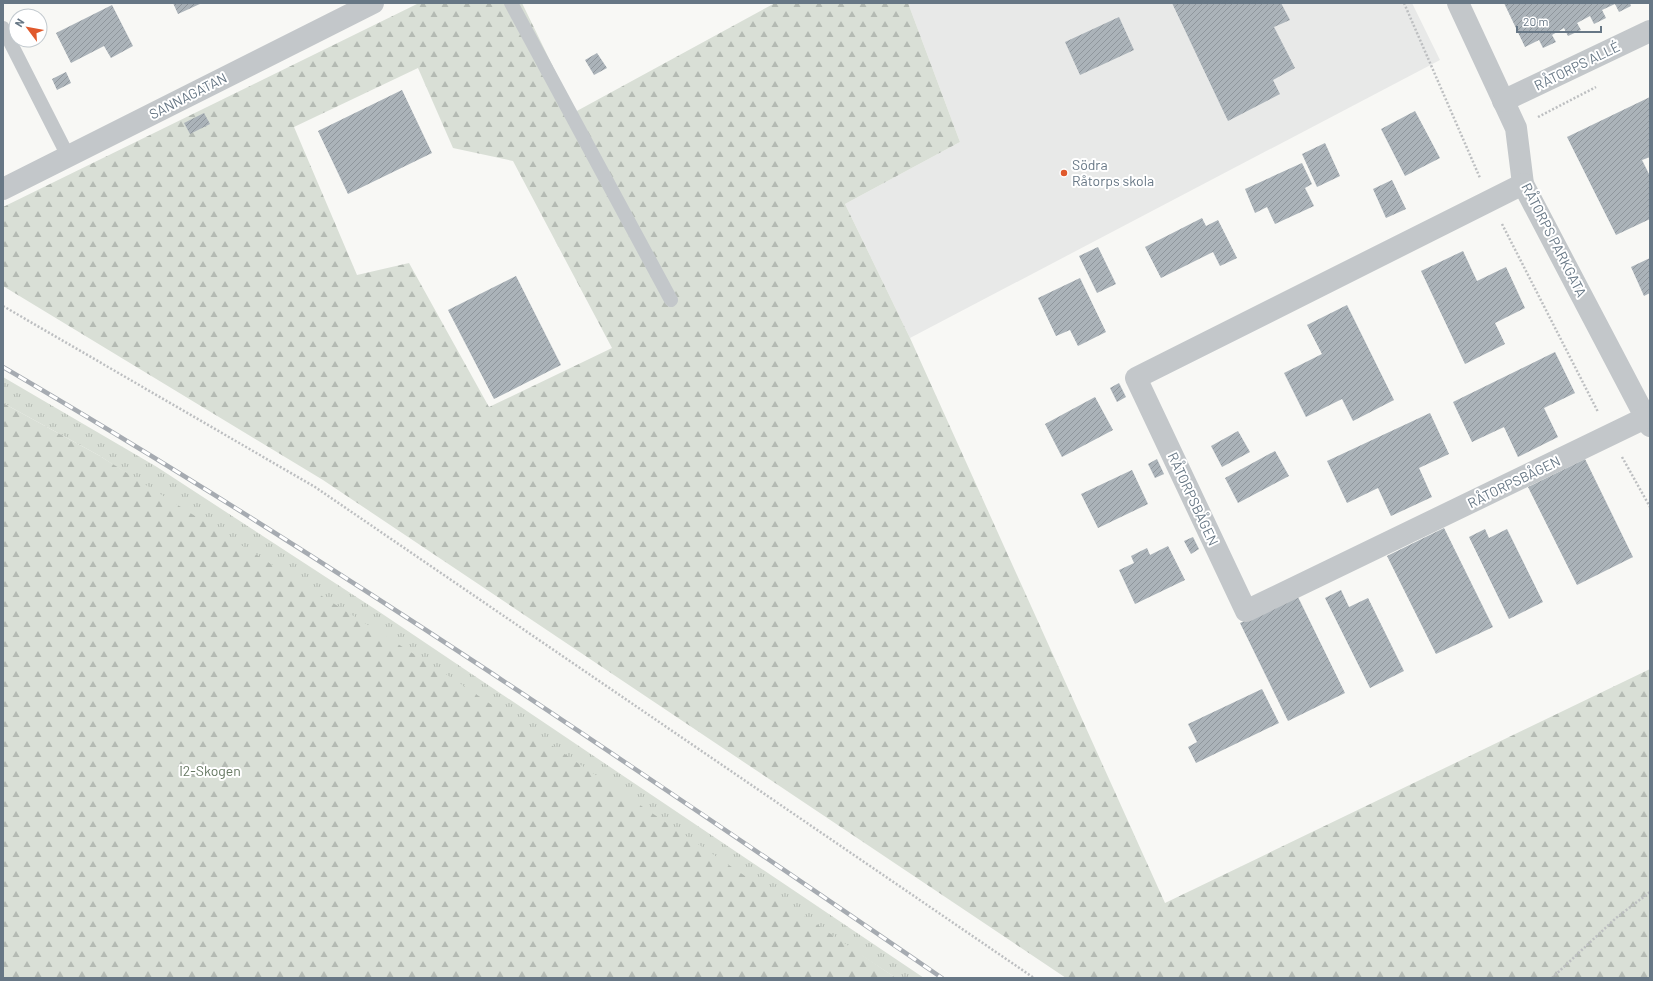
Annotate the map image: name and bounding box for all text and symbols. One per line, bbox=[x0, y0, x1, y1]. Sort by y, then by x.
north arrow bbox=[8, 8, 48, 48]
scale bar bbox=[1517, 8, 1601, 34]
text: 20 m bbox=[1523, 14, 1549, 28]
text: N bbox=[12, 16, 27, 29]
street label: RÅTORPS ALLÉ bbox=[1531, 37, 1622, 94]
street label: SANNAGATAN bbox=[146, 69, 230, 122]
place label: Södra Råtorps skola bbox=[1072, 156, 1154, 189]
marker: Södra Råtorps skola bbox=[1059, 168, 1069, 178]
street label: RÅTORPS PARKGATA bbox=[1518, 180, 1591, 300]
street label: RÅTORPSBÅGEN bbox=[1164, 449, 1223, 548]
street label: RÅTORPSBÅGEN bbox=[1465, 452, 1563, 511]
park label: I2-Skogen bbox=[179, 762, 241, 779]

